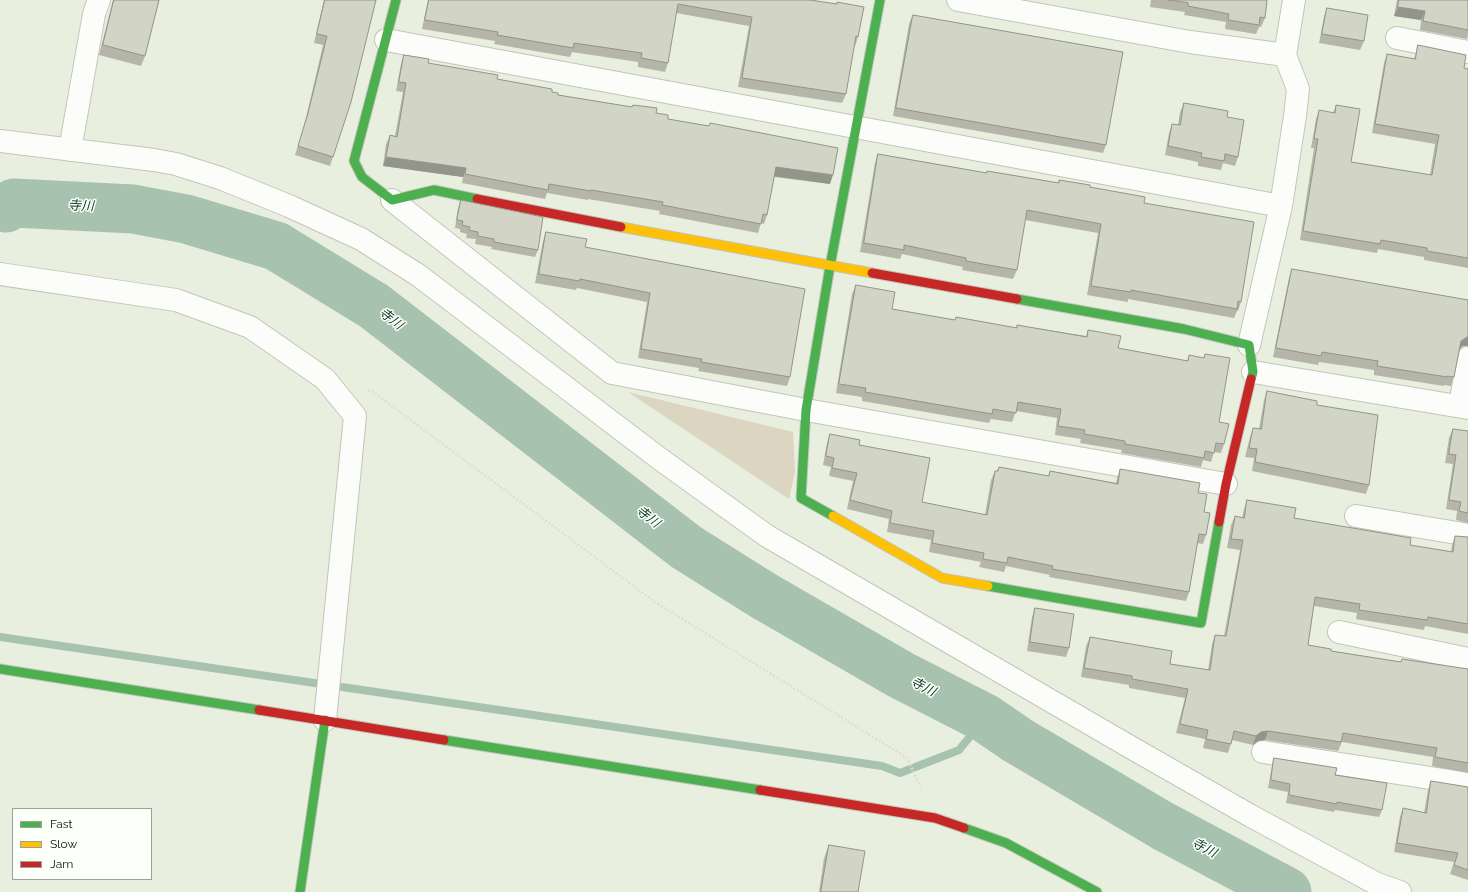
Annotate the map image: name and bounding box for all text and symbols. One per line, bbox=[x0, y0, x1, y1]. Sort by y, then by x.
water label: 寺川 bbox=[68, 198, 94, 214]
water label: 寺川 bbox=[376, 305, 406, 333]
water label: 寺川 bbox=[633, 503, 663, 531]
water label: 寺川 bbox=[908, 674, 938, 700]
legend bbox=[12, 808, 152, 880]
text: Fast bbox=[50, 817, 73, 831]
water label: 寺川 bbox=[1189, 835, 1219, 861]
text: Slow bbox=[50, 837, 77, 851]
text: Jam bbox=[50, 857, 73, 871]

